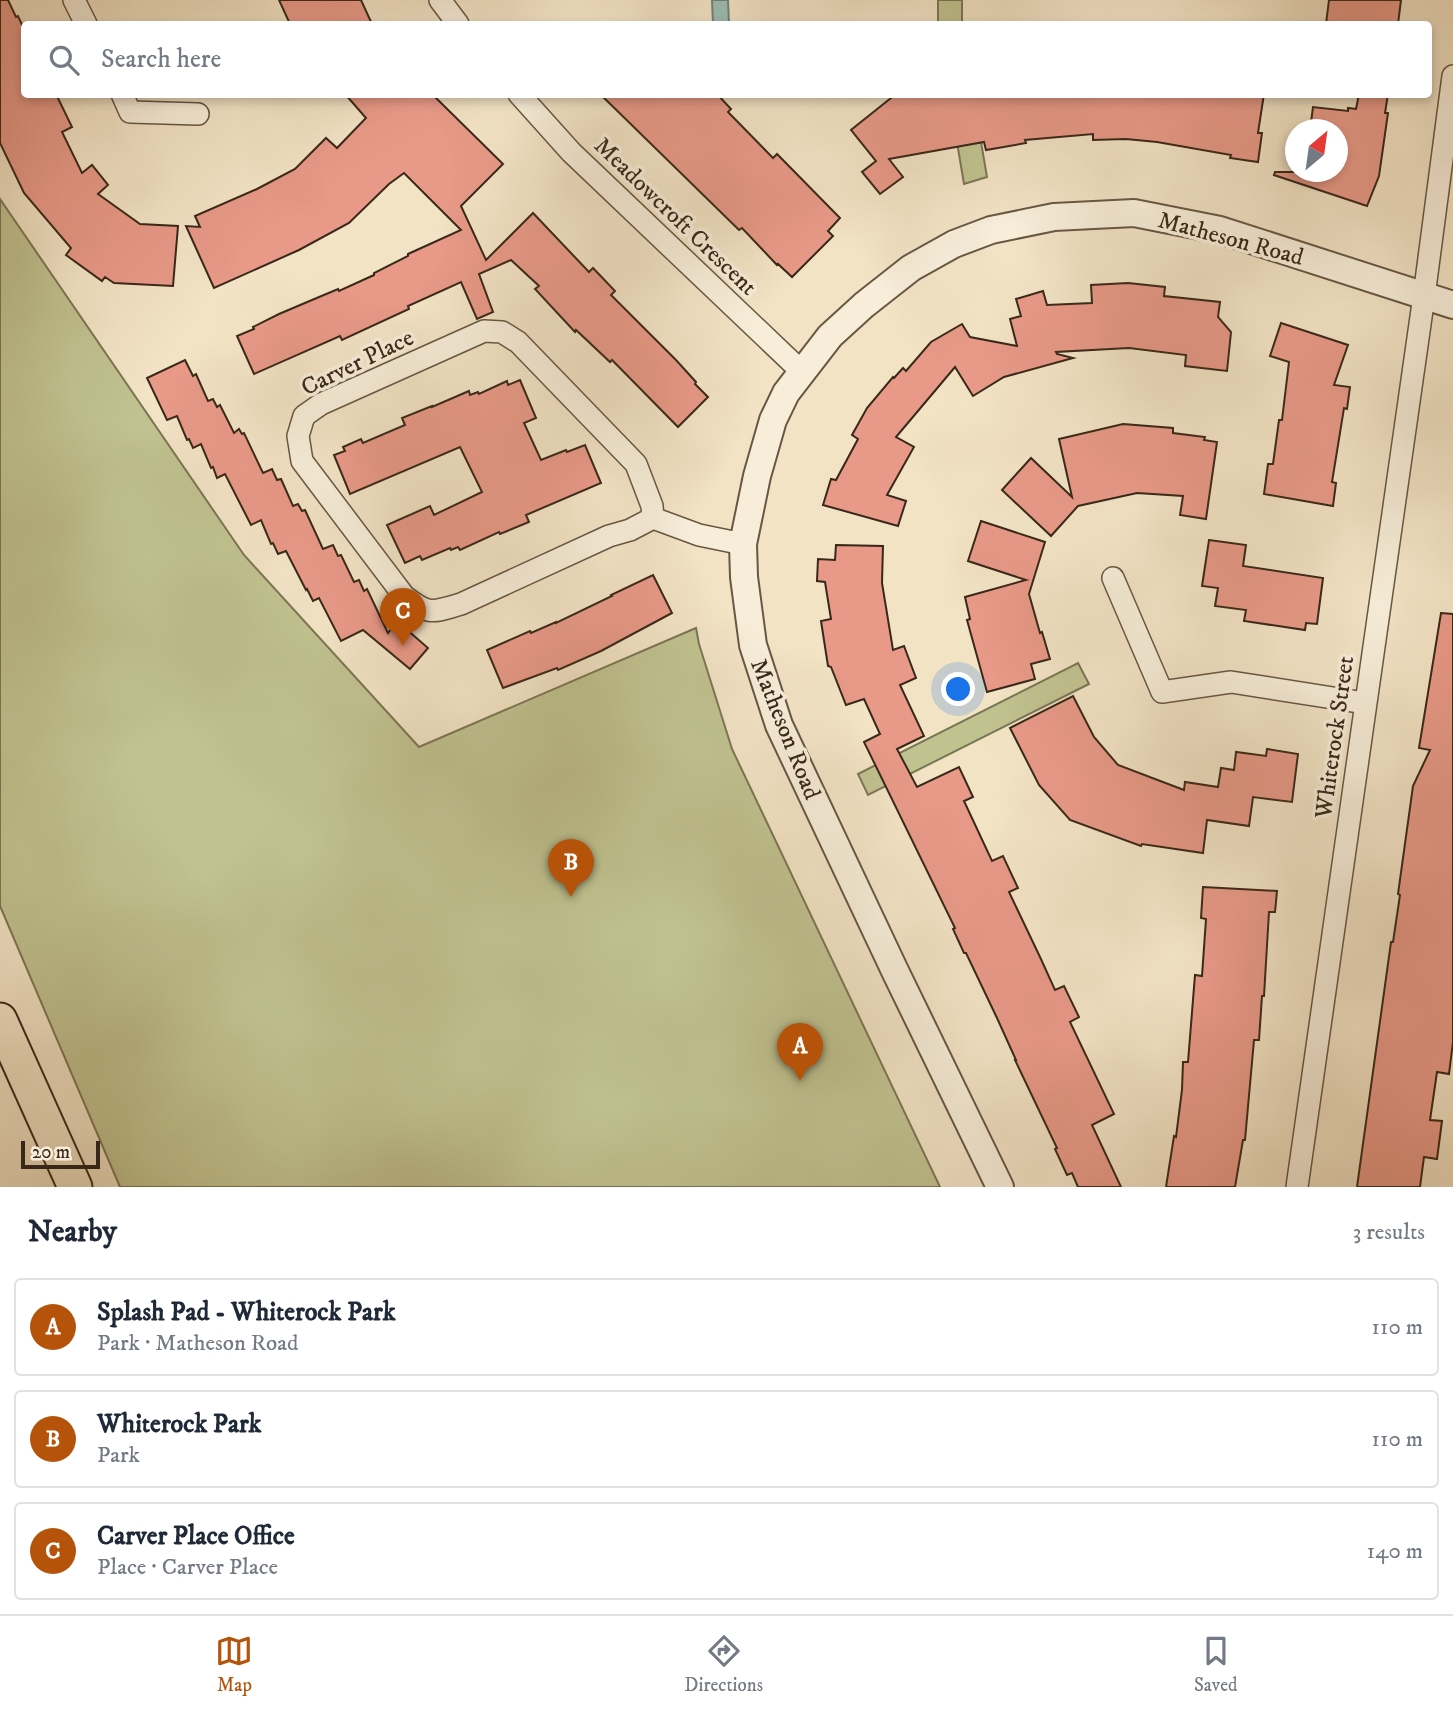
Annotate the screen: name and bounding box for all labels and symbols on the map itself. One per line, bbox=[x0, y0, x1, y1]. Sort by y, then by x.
north arrow bbox=[1285, 119, 1348, 182]
street label: Meadowcroft Crescent bbox=[588, 131, 763, 302]
street label: Matheson Road bbox=[1155, 205, 1307, 273]
street label: Carver Place bbox=[296, 323, 419, 403]
pin: C bbox=[380, 588, 426, 646]
street label: Whiterock Street bbox=[1309, 654, 1361, 821]
street label: Matheson Road bbox=[743, 655, 827, 804]
your location bbox=[941, 672, 975, 706]
pin: B bbox=[548, 839, 594, 897]
pin: A bbox=[777, 1023, 823, 1081]
scale bar bbox=[21, 1138, 100, 1170]

